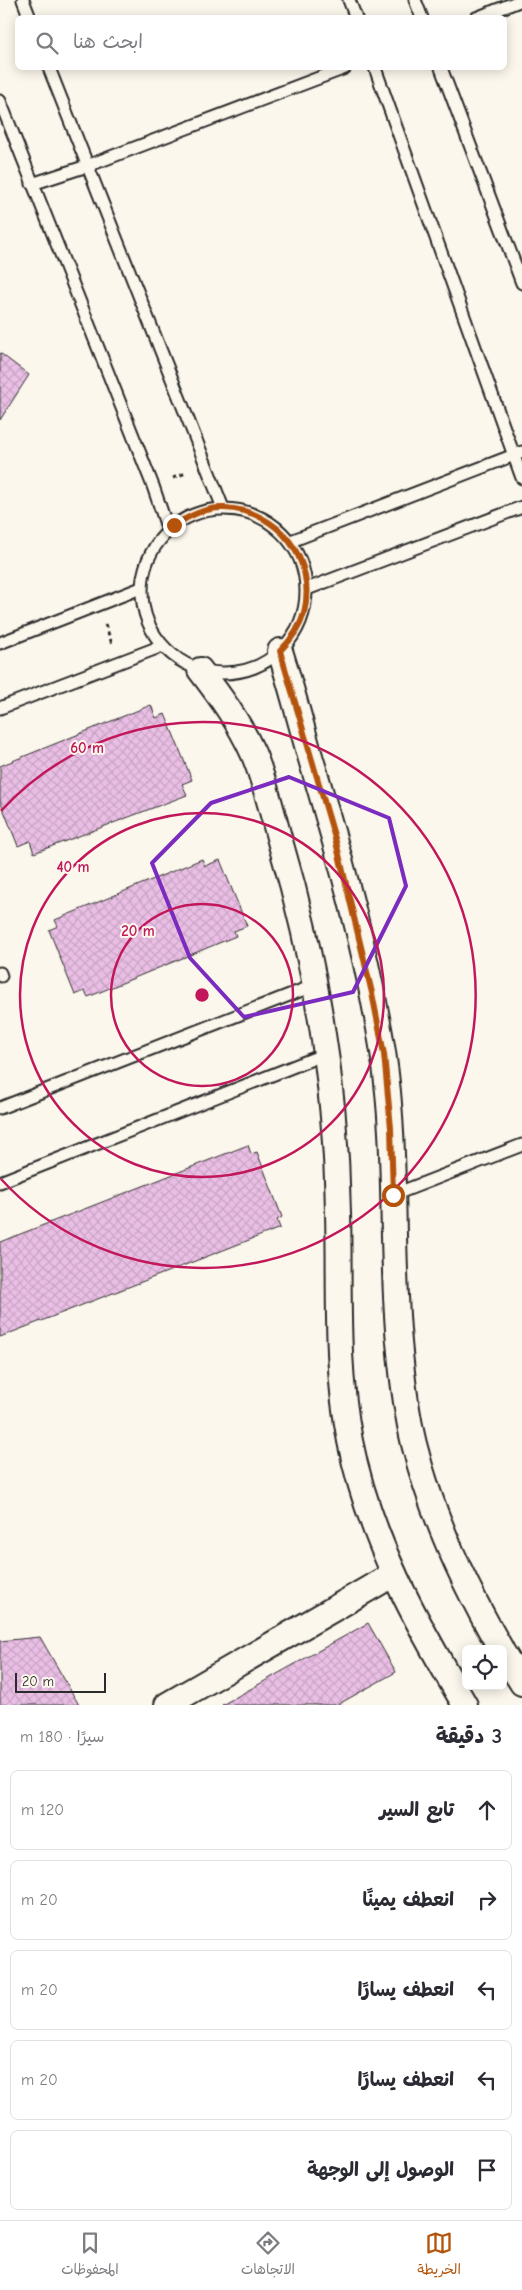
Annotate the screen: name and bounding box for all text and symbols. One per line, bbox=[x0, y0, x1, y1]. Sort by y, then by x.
search box bbox=[15, 15, 507, 70]
icon: search bbox=[33, 29, 61, 57]
text: ابحث هنا bbox=[73, 31, 143, 53]
route end bbox=[163, 514, 186, 537]
text: 60 m bbox=[70, 739, 104, 757]
text: 40 m bbox=[57, 858, 90, 876]
text: 20 m bbox=[121, 922, 155, 940]
centre of rings bbox=[193, 986, 211, 1004]
route start bbox=[382, 1184, 405, 1207]
map controls bbox=[462, 1645, 507, 1690]
button: locate bbox=[462, 1645, 507, 1690]
scale bar bbox=[15, 1670, 106, 1693]
text: 20 m bbox=[22, 1673, 54, 1690]
text: 3 دقيقة bbox=[436, 1724, 502, 1748]
text: سيرًا · 180 m bbox=[20, 1728, 104, 1746]
icon: ahead bbox=[473, 1796, 501, 1824]
text: تابع السير bbox=[380, 1799, 454, 1821]
text: 120 m bbox=[21, 1801, 64, 1819]
icon: right bbox=[473, 1886, 501, 1914]
text: انعطف يمينًا bbox=[362, 1889, 454, 1911]
text: 20 m bbox=[21, 1891, 58, 1909]
icon: left bbox=[473, 1976, 501, 2004]
text: انعطف يسارًا bbox=[357, 1979, 454, 2001]
text: 20 m bbox=[21, 1981, 58, 1999]
icon: left bbox=[473, 2066, 501, 2094]
text: انعطف يسارًا bbox=[357, 2069, 454, 2091]
text: 20 m bbox=[21, 2071, 58, 2089]
icon: arrive bbox=[473, 2156, 501, 2184]
text: الوصول إلى الوجهة bbox=[307, 2159, 454, 2181]
tab: المحفوظات bbox=[61, 2229, 119, 2282]
tab: الاتجاهات bbox=[241, 2229, 295, 2282]
tab: الخريطة bbox=[417, 2229, 461, 2282]

